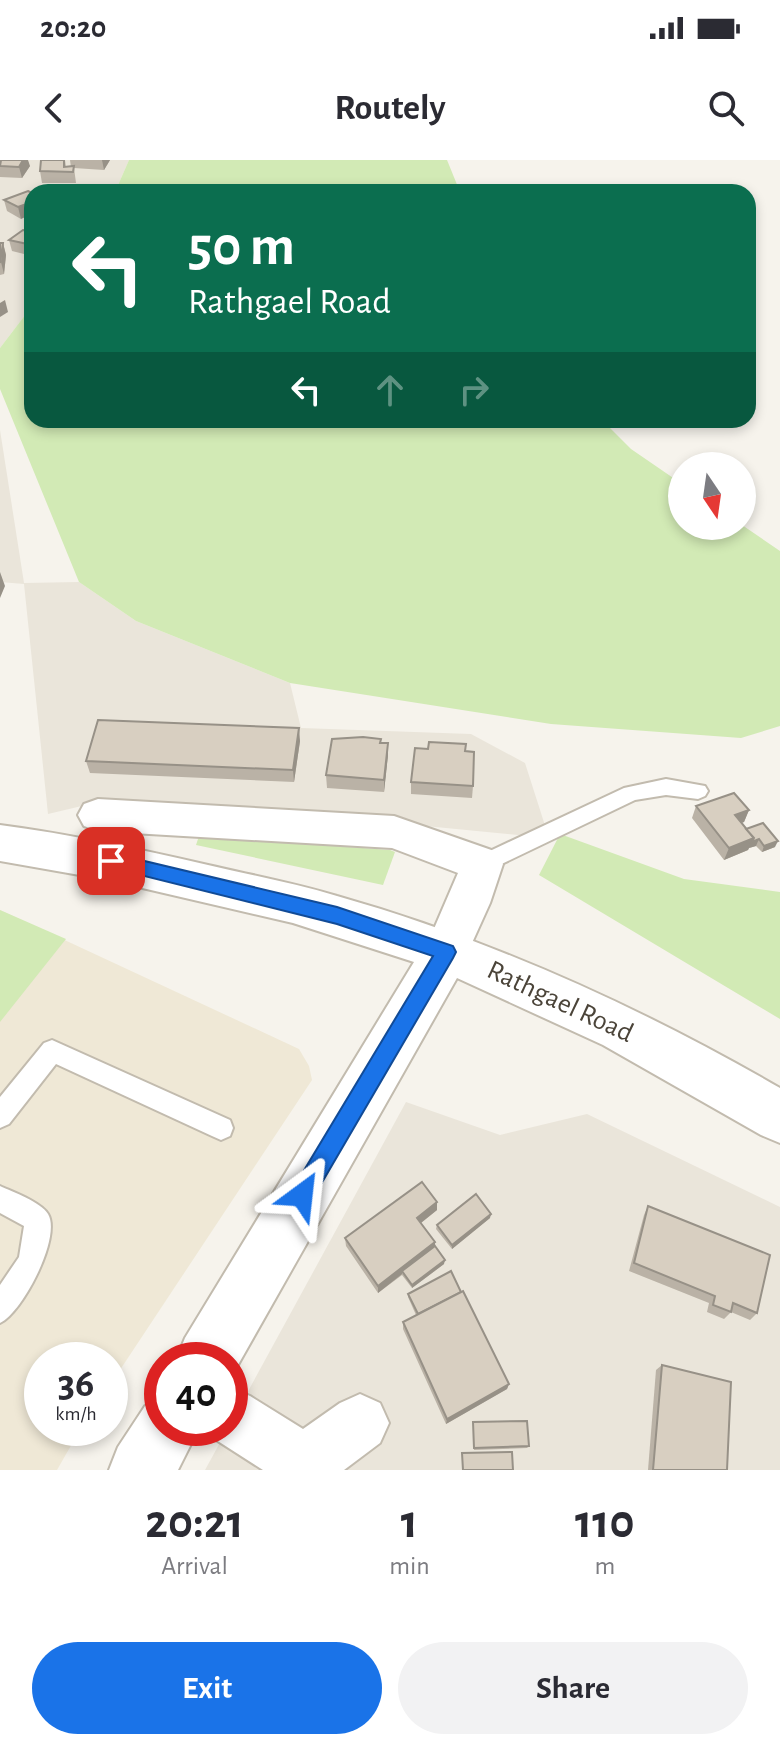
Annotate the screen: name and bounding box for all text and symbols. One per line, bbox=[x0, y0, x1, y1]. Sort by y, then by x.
text: 20:20 bbox=[40, 13, 106, 43]
icon: back bbox=[32, 86, 76, 130]
icon: search bbox=[704, 86, 748, 130]
text: Routely bbox=[335, 90, 445, 126]
icon: left bbox=[56, 216, 160, 320]
text: 50 m bbox=[188, 219, 295, 275]
text: Rathgael Road bbox=[188, 284, 391, 320]
icon: left bbox=[284, 368, 328, 412]
icon: ahead bbox=[368, 368, 412, 412]
icon: right bbox=[452, 368, 496, 412]
north arrow bbox=[668, 452, 756, 540]
map controls bbox=[668, 452, 756, 540]
pin bbox=[77, 827, 145, 895]
icon: arrive bbox=[89, 839, 133, 883]
street label: Rathgael Road bbox=[483, 956, 637, 1048]
position arrow bbox=[260, 1153, 344, 1237]
speed limit sign: 40 bbox=[144, 1342, 248, 1446]
text: 36 bbox=[58, 1364, 94, 1404]
text: km/h bbox=[55, 1404, 97, 1424]
text: 20:21 bbox=[145, 1499, 244, 1547]
text: 1 bbox=[401, 1499, 418, 1547]
text: 110 bbox=[575, 1499, 635, 1547]
text: Arrival bbox=[161, 1553, 228, 1579]
text: min bbox=[389, 1553, 430, 1579]
text: m bbox=[594, 1553, 615, 1579]
button: Exit bbox=[32, 1642, 382, 1734]
button: Share bbox=[398, 1642, 748, 1734]

